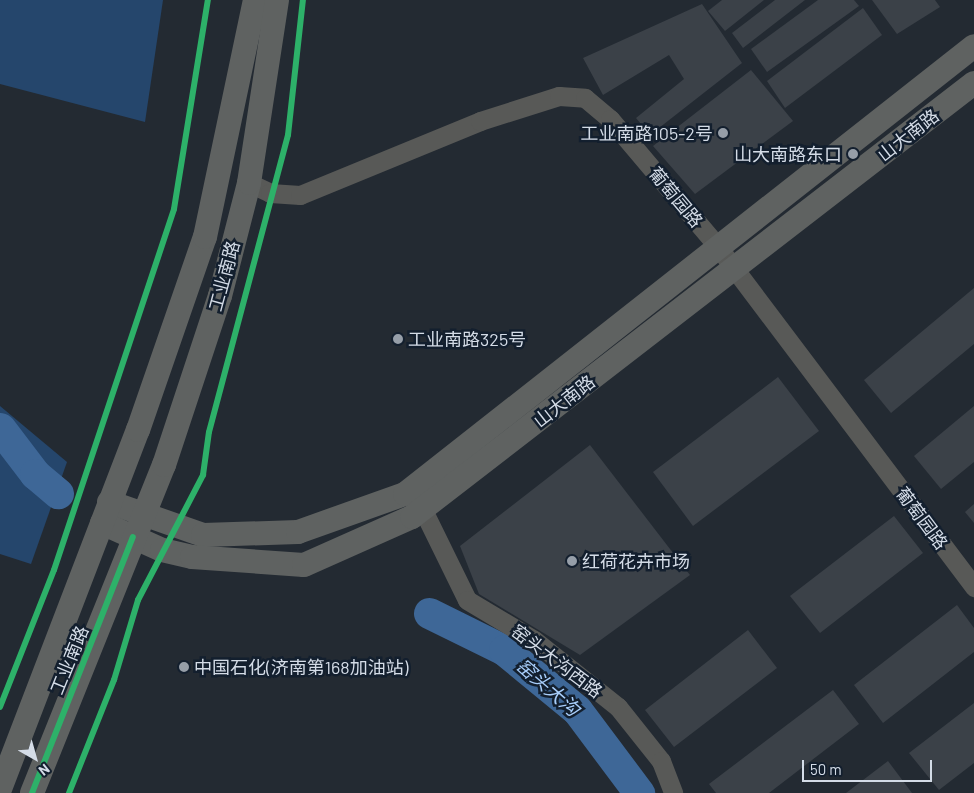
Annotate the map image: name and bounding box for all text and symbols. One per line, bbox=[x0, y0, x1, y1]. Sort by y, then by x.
street label: 山大南路 bbox=[873, 104, 943, 166]
place label: 工业南路105-2号 bbox=[581, 122, 713, 144]
marker: 工业南路105-2号 bbox=[717, 127, 729, 139]
place label: 山大南路东口 bbox=[734, 143, 842, 165]
marker: 山大南路东口 bbox=[846, 147, 860, 161]
street label: 葡萄园路 bbox=[645, 162, 707, 232]
street label: 工业南路 bbox=[204, 238, 244, 314]
place label: 工业南路325号 bbox=[408, 328, 526, 350]
marker: 工业南路325号 bbox=[392, 333, 404, 345]
street label: 山大南路 bbox=[529, 370, 599, 432]
street label: 葡萄园路 bbox=[892, 483, 952, 553]
place label: 红荷花卉市场 bbox=[582, 550, 690, 572]
marker: 红荷花卉市场 bbox=[566, 555, 578, 567]
street label: 窑头大沟西路 bbox=[507, 620, 607, 702]
street label: 工业南路 bbox=[46, 623, 92, 697]
water label: 窑头大沟 bbox=[512, 653, 584, 721]
place label: 中国石化(济南第168加油站) bbox=[194, 656, 408, 678]
marker: 中国石化(济南第168加油站) bbox=[178, 661, 190, 673]
north arrow bbox=[10, 733, 60, 783]
scale bar bbox=[804, 750, 934, 782]
text: 50 m bbox=[810, 760, 842, 778]
text: N bbox=[36, 761, 53, 780]

